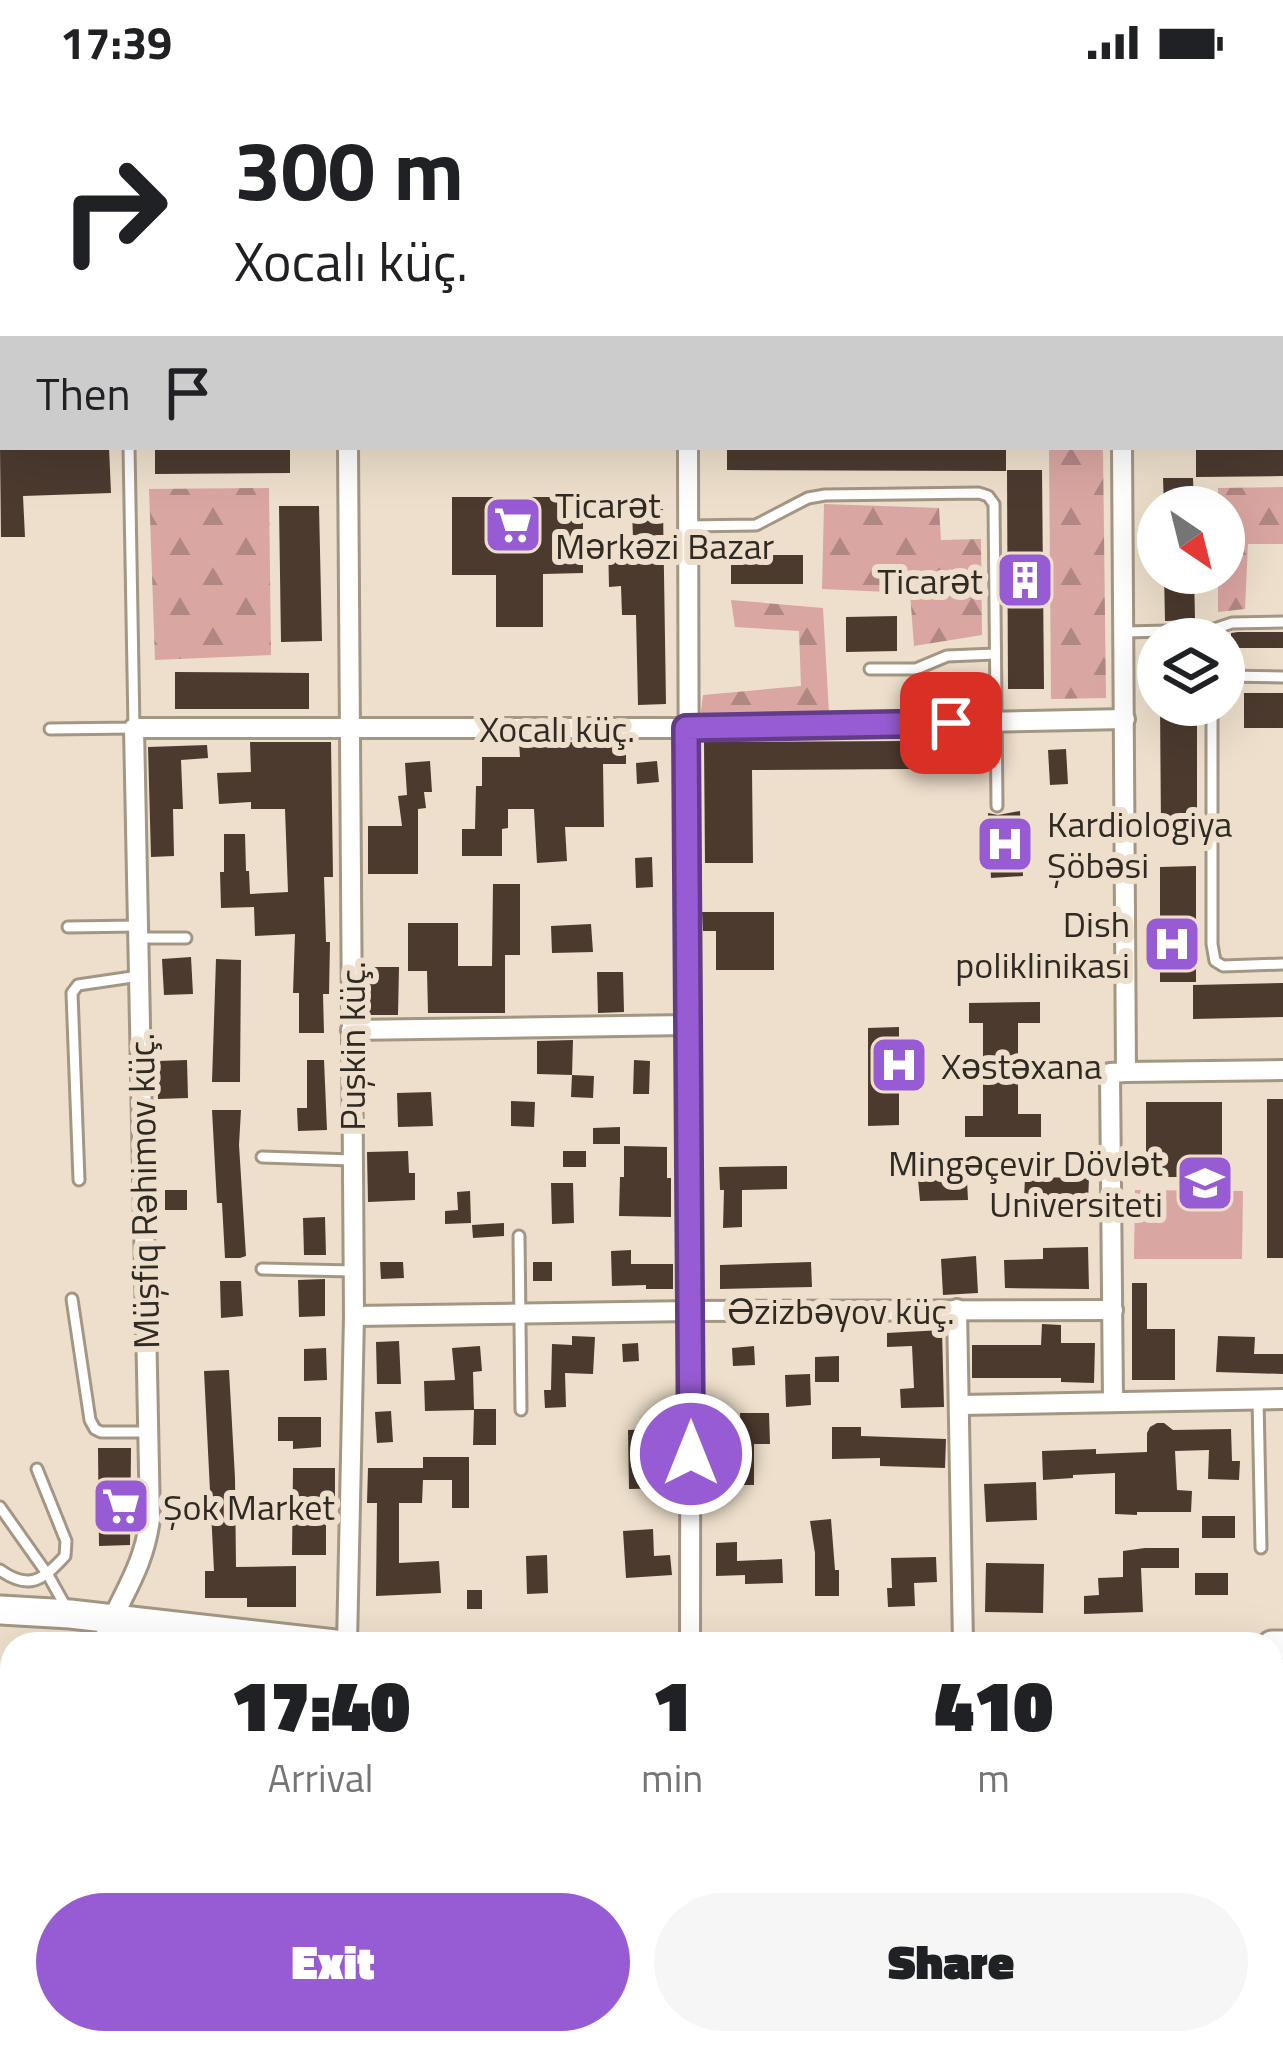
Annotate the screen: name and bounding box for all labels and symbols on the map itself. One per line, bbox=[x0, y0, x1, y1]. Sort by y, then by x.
place label: Ticarət Mərkəzi Bazar bbox=[555, 477, 774, 573]
north arrow bbox=[1137, 486, 1245, 594]
supermarket icon: Ticarət Mərkəzi Bazar bbox=[482, 494, 544, 556]
building icon: Ticarət bbox=[994, 549, 1056, 611]
place label: Ticarət bbox=[877, 553, 983, 608]
pin bbox=[900, 672, 1002, 774]
street label: Xocalı küç. bbox=[479, 701, 635, 756]
place label: Kardiologiya Şöbəsi bbox=[1047, 796, 1232, 892]
hospital icon: Kardiologiya Şöbəsi bbox=[974, 813, 1036, 875]
place label: Dish poliklinikasi bbox=[955, 896, 1130, 992]
hospital icon: Dish poliklinikasi bbox=[1141, 913, 1203, 975]
street label: Puşkin küç. bbox=[324, 961, 379, 1131]
street label: Müşfiq Rəhimov küç. bbox=[113, 1033, 173, 1349]
hospital icon: Xəstəxana bbox=[868, 1034, 930, 1096]
place label: Xəstəxana bbox=[941, 1038, 1102, 1093]
place label: Mingəçevir Dövlət Universiteti bbox=[888, 1135, 1163, 1231]
school or university icon: Mingəçevir Dövlət Universiteti bbox=[1174, 1152, 1236, 1214]
street label: Əzizbəyov küç. bbox=[727, 1283, 955, 1338]
position arrow bbox=[628, 1391, 754, 1517]
supermarket icon: Şok Market bbox=[90, 1475, 152, 1537]
place label: Şok Market bbox=[163, 1479, 335, 1534]

